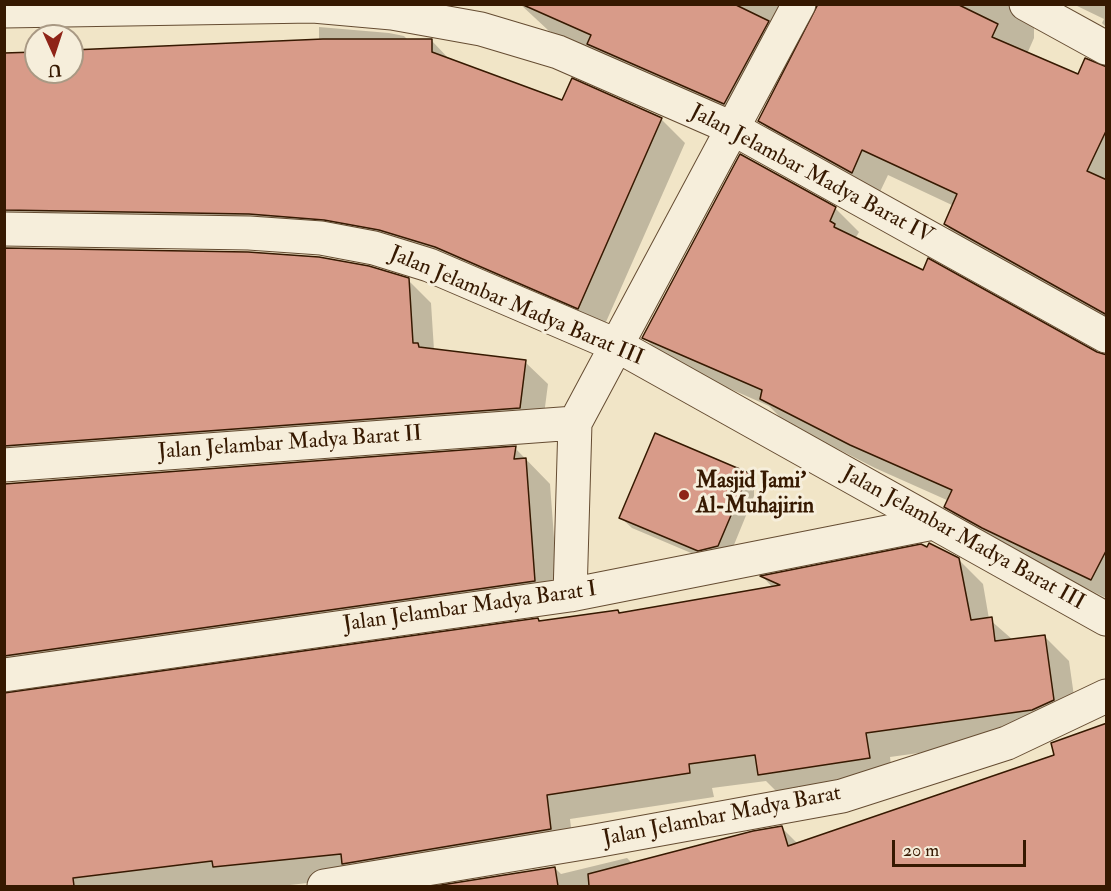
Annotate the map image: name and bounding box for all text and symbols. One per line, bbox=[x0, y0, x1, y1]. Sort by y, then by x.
north arrow bbox=[24, 24, 84, 84]
text: U bbox=[48, 60, 62, 80]
street label: Jalan Jelambar Madya Barat IV bbox=[685, 100, 937, 250]
street label: Jalan Jelambar Madya Barat III bbox=[385, 241, 647, 373]
street label: Jalan Jelambar Madya Barat II bbox=[157, 422, 423, 466]
street label: Jalan Jelambar Madya Barat III bbox=[837, 461, 1089, 617]
place label: Masjid Jami' Al-Muhajirin bbox=[696, 469, 814, 520]
marker: Masjid Jami' Al-Muhajirin bbox=[677, 488, 691, 502]
street label: Jalan Jelambar Madya Barat I bbox=[342, 577, 598, 639]
street label: Jalan Jelambar Madya Barat bbox=[601, 781, 843, 853]
scale bar bbox=[895, 828, 1028, 866]
text: 20 m bbox=[903, 839, 939, 862]

